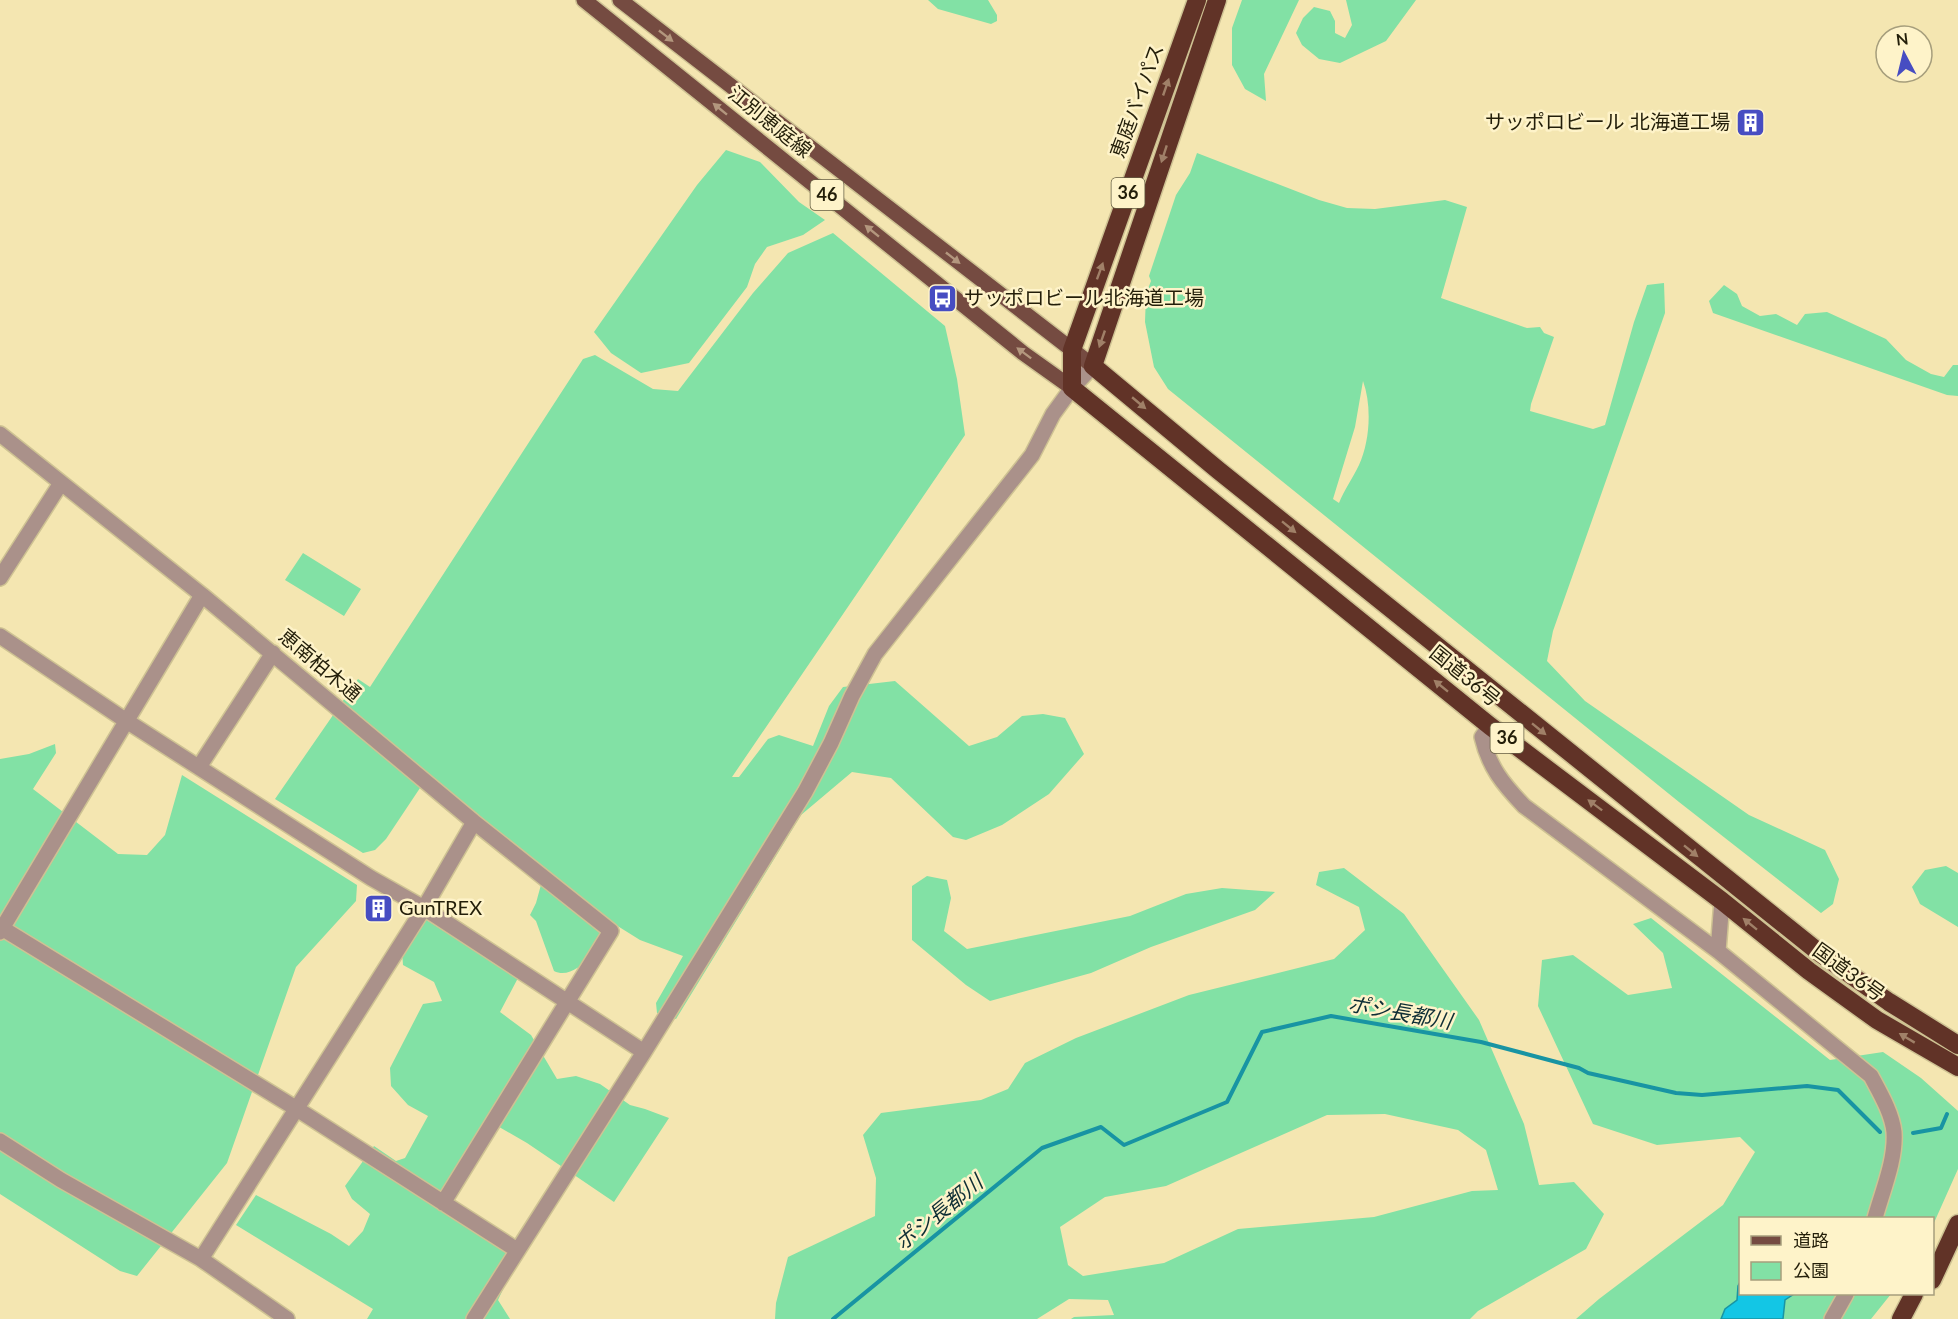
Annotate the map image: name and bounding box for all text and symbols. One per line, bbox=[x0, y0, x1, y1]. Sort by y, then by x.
north arrow bbox=[1874, 24, 1934, 84]
text: N bbox=[1895, 28, 1909, 49]
one-way arrow bbox=[658, 30, 674, 43]
street label: 恵庭バイパス bbox=[1104, 40, 1168, 161]
one-way arrow bbox=[1161, 78, 1171, 96]
street label: 江別恵庭線 bbox=[724, 80, 817, 162]
one-way arrow bbox=[712, 103, 728, 116]
building icon: サッポロビール 北海道工場 bbox=[1735, 106, 1767, 138]
place label: サッポロビール 北海道工場 bbox=[1485, 109, 1730, 133]
one-way arrow bbox=[1159, 146, 1168, 164]
road number: 36 bbox=[1112, 178, 1144, 208]
road number: 46 bbox=[810, 180, 844, 210]
one-way arrow bbox=[864, 225, 880, 238]
one-way arrow bbox=[946, 252, 961, 264]
one-way arrow bbox=[1096, 262, 1106, 280]
bus stop icon: サッポロビール北海道工場 bbox=[927, 282, 959, 314]
place label: サッポロビール北海道工場 bbox=[964, 285, 1204, 309]
one-way arrow bbox=[1097, 331, 1107, 349]
one-way arrow bbox=[1017, 348, 1032, 360]
one-way arrow bbox=[1131, 396, 1146, 409]
one-way arrow bbox=[1281, 521, 1297, 534]
street label: 恵南柏木通 bbox=[275, 623, 367, 706]
street label: 国道36号 bbox=[1426, 640, 1506, 711]
one-way arrow bbox=[1433, 680, 1448, 692]
one-way arrow bbox=[1531, 722, 1547, 735]
road number: 36 bbox=[1490, 723, 1524, 753]
one-way arrow bbox=[1587, 799, 1603, 811]
one-way arrow bbox=[1683, 844, 1699, 857]
building icon: GunTREX bbox=[362, 892, 394, 924]
place label: GunTREX bbox=[399, 895, 482, 919]
one-way arrow bbox=[1742, 918, 1757, 930]
street label: 国道36号 bbox=[1809, 937, 1890, 1005]
water label: ポシ長都川 bbox=[1346, 990, 1456, 1033]
one-way arrow bbox=[1899, 1033, 1915, 1044]
water label: ポシ長都川 bbox=[889, 1168, 988, 1255]
legend bbox=[1739, 1217, 1934, 1295]
text: 道路 bbox=[1793, 1229, 1829, 1251]
text: 公園 bbox=[1793, 1259, 1829, 1281]

